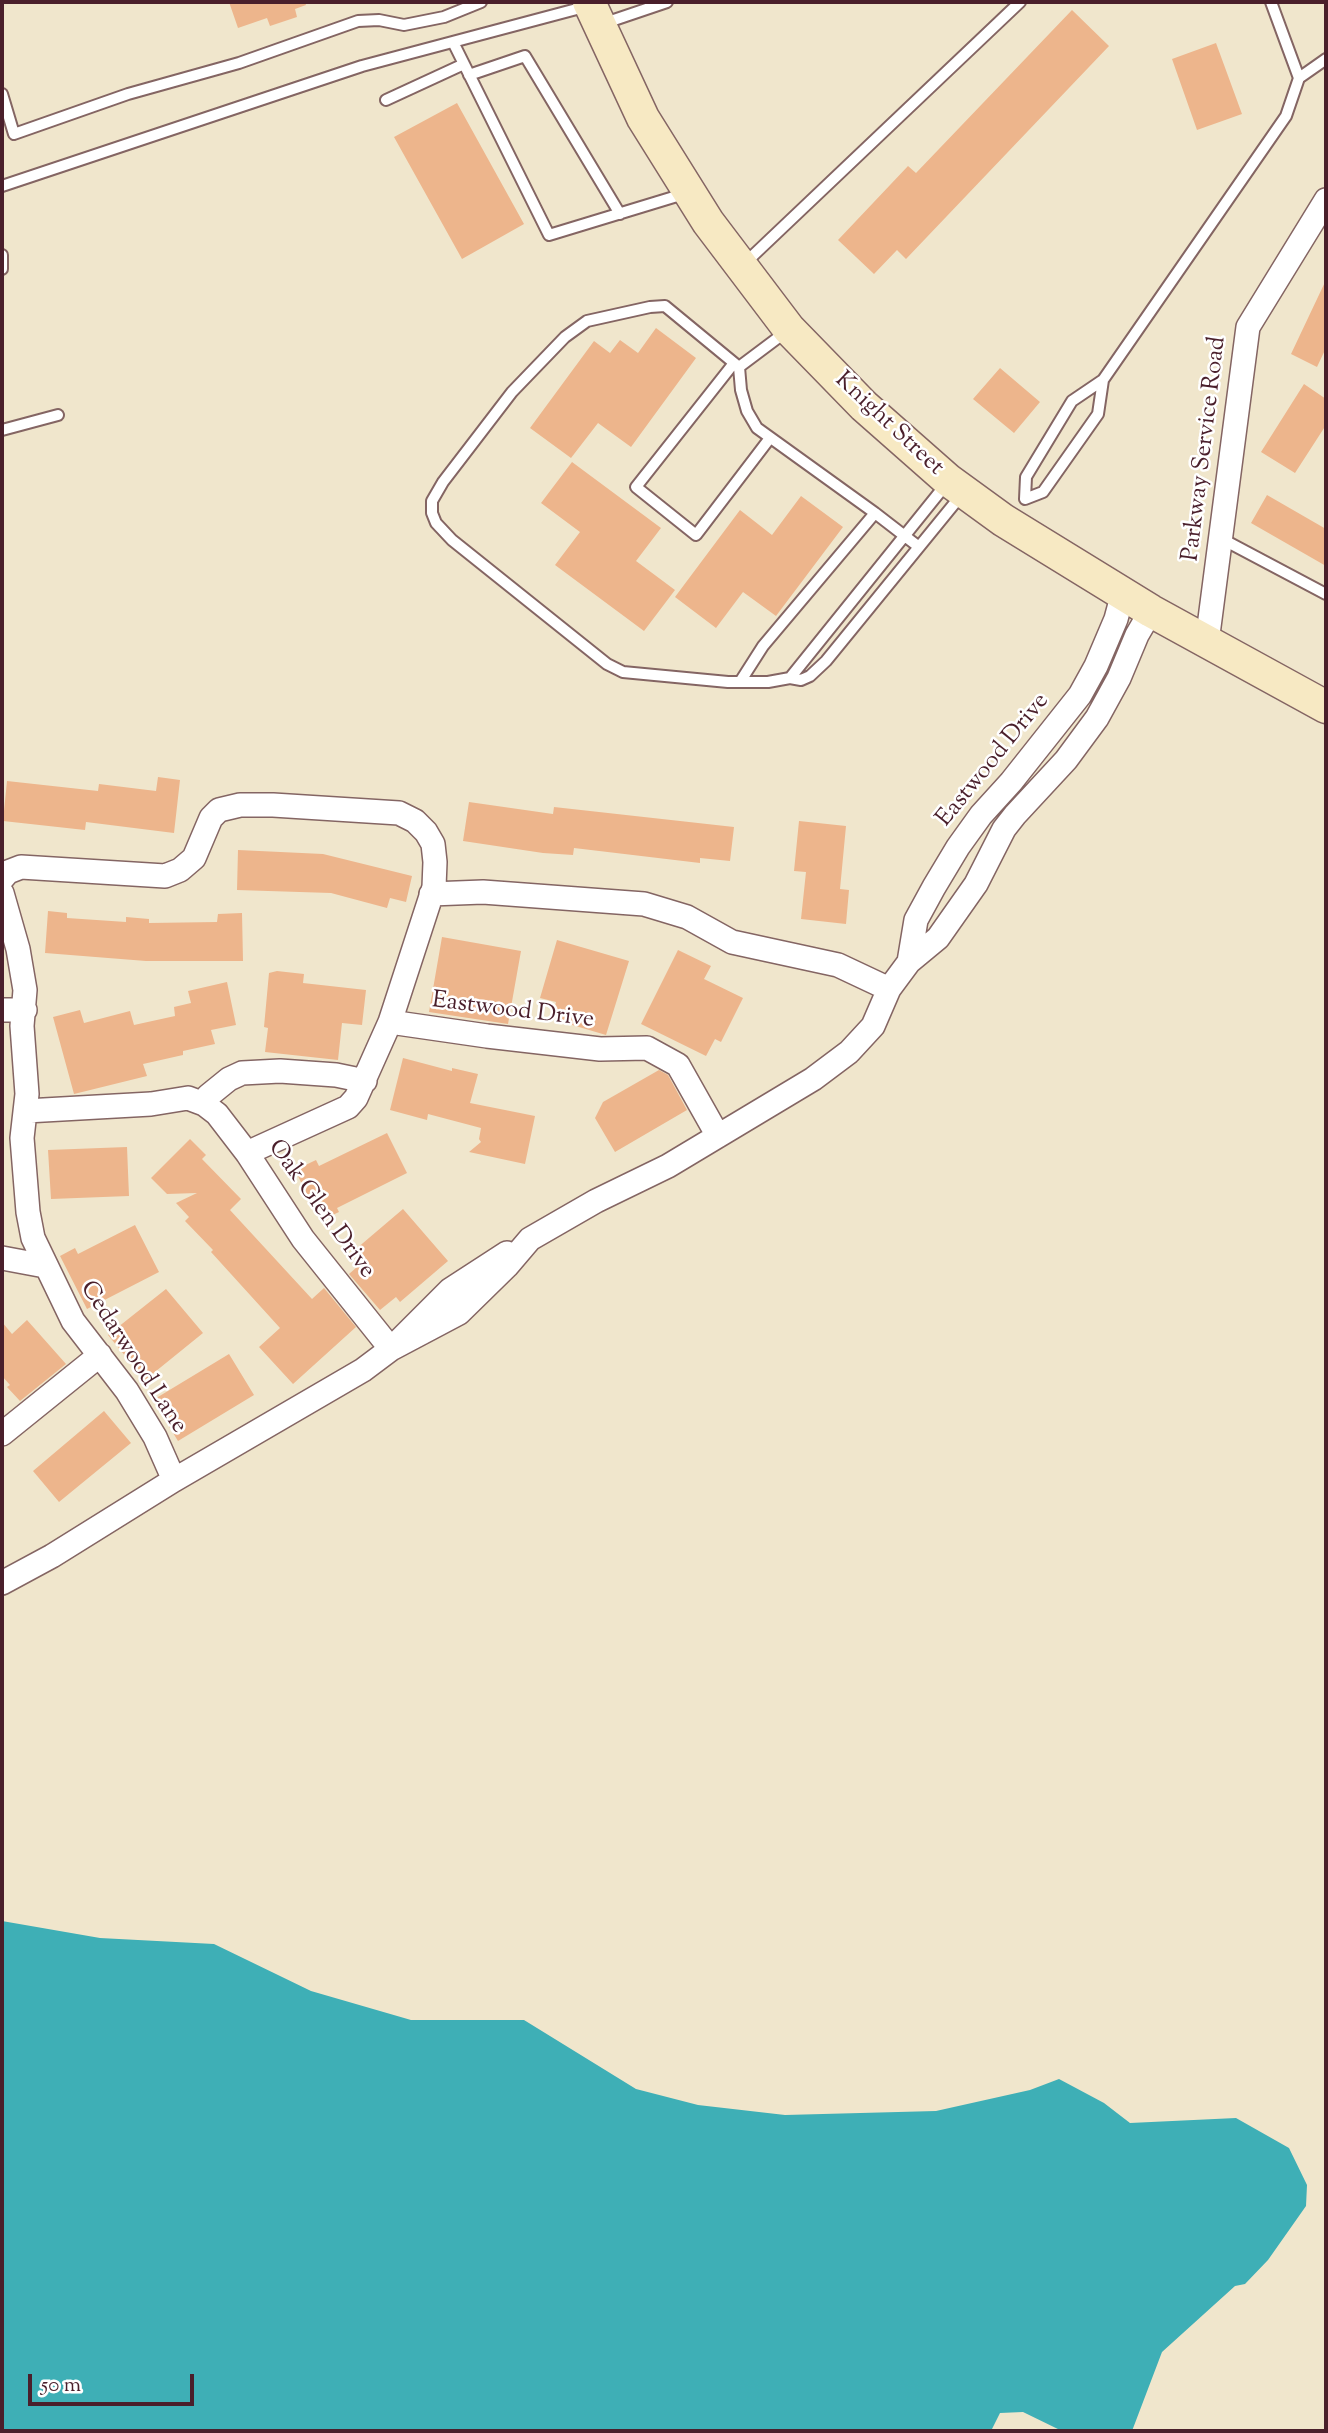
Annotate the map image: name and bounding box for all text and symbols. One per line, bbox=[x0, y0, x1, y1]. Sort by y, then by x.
street label: Parkway Service Road bbox=[1178, 335, 1234, 563]
street label: Knight Street bbox=[827, 367, 949, 483]
street label: Eastwood Drive bbox=[931, 689, 1057, 833]
street label: Eastwood Drive bbox=[430, 988, 596, 1036]
street label: Oak Glen Drive bbox=[260, 1135, 380, 1285]
street label: Cedarwood Lane bbox=[72, 1276, 192, 1440]
scale bar bbox=[32, 2360, 198, 2404]
text: 50 m bbox=[41, 2371, 81, 2401]

